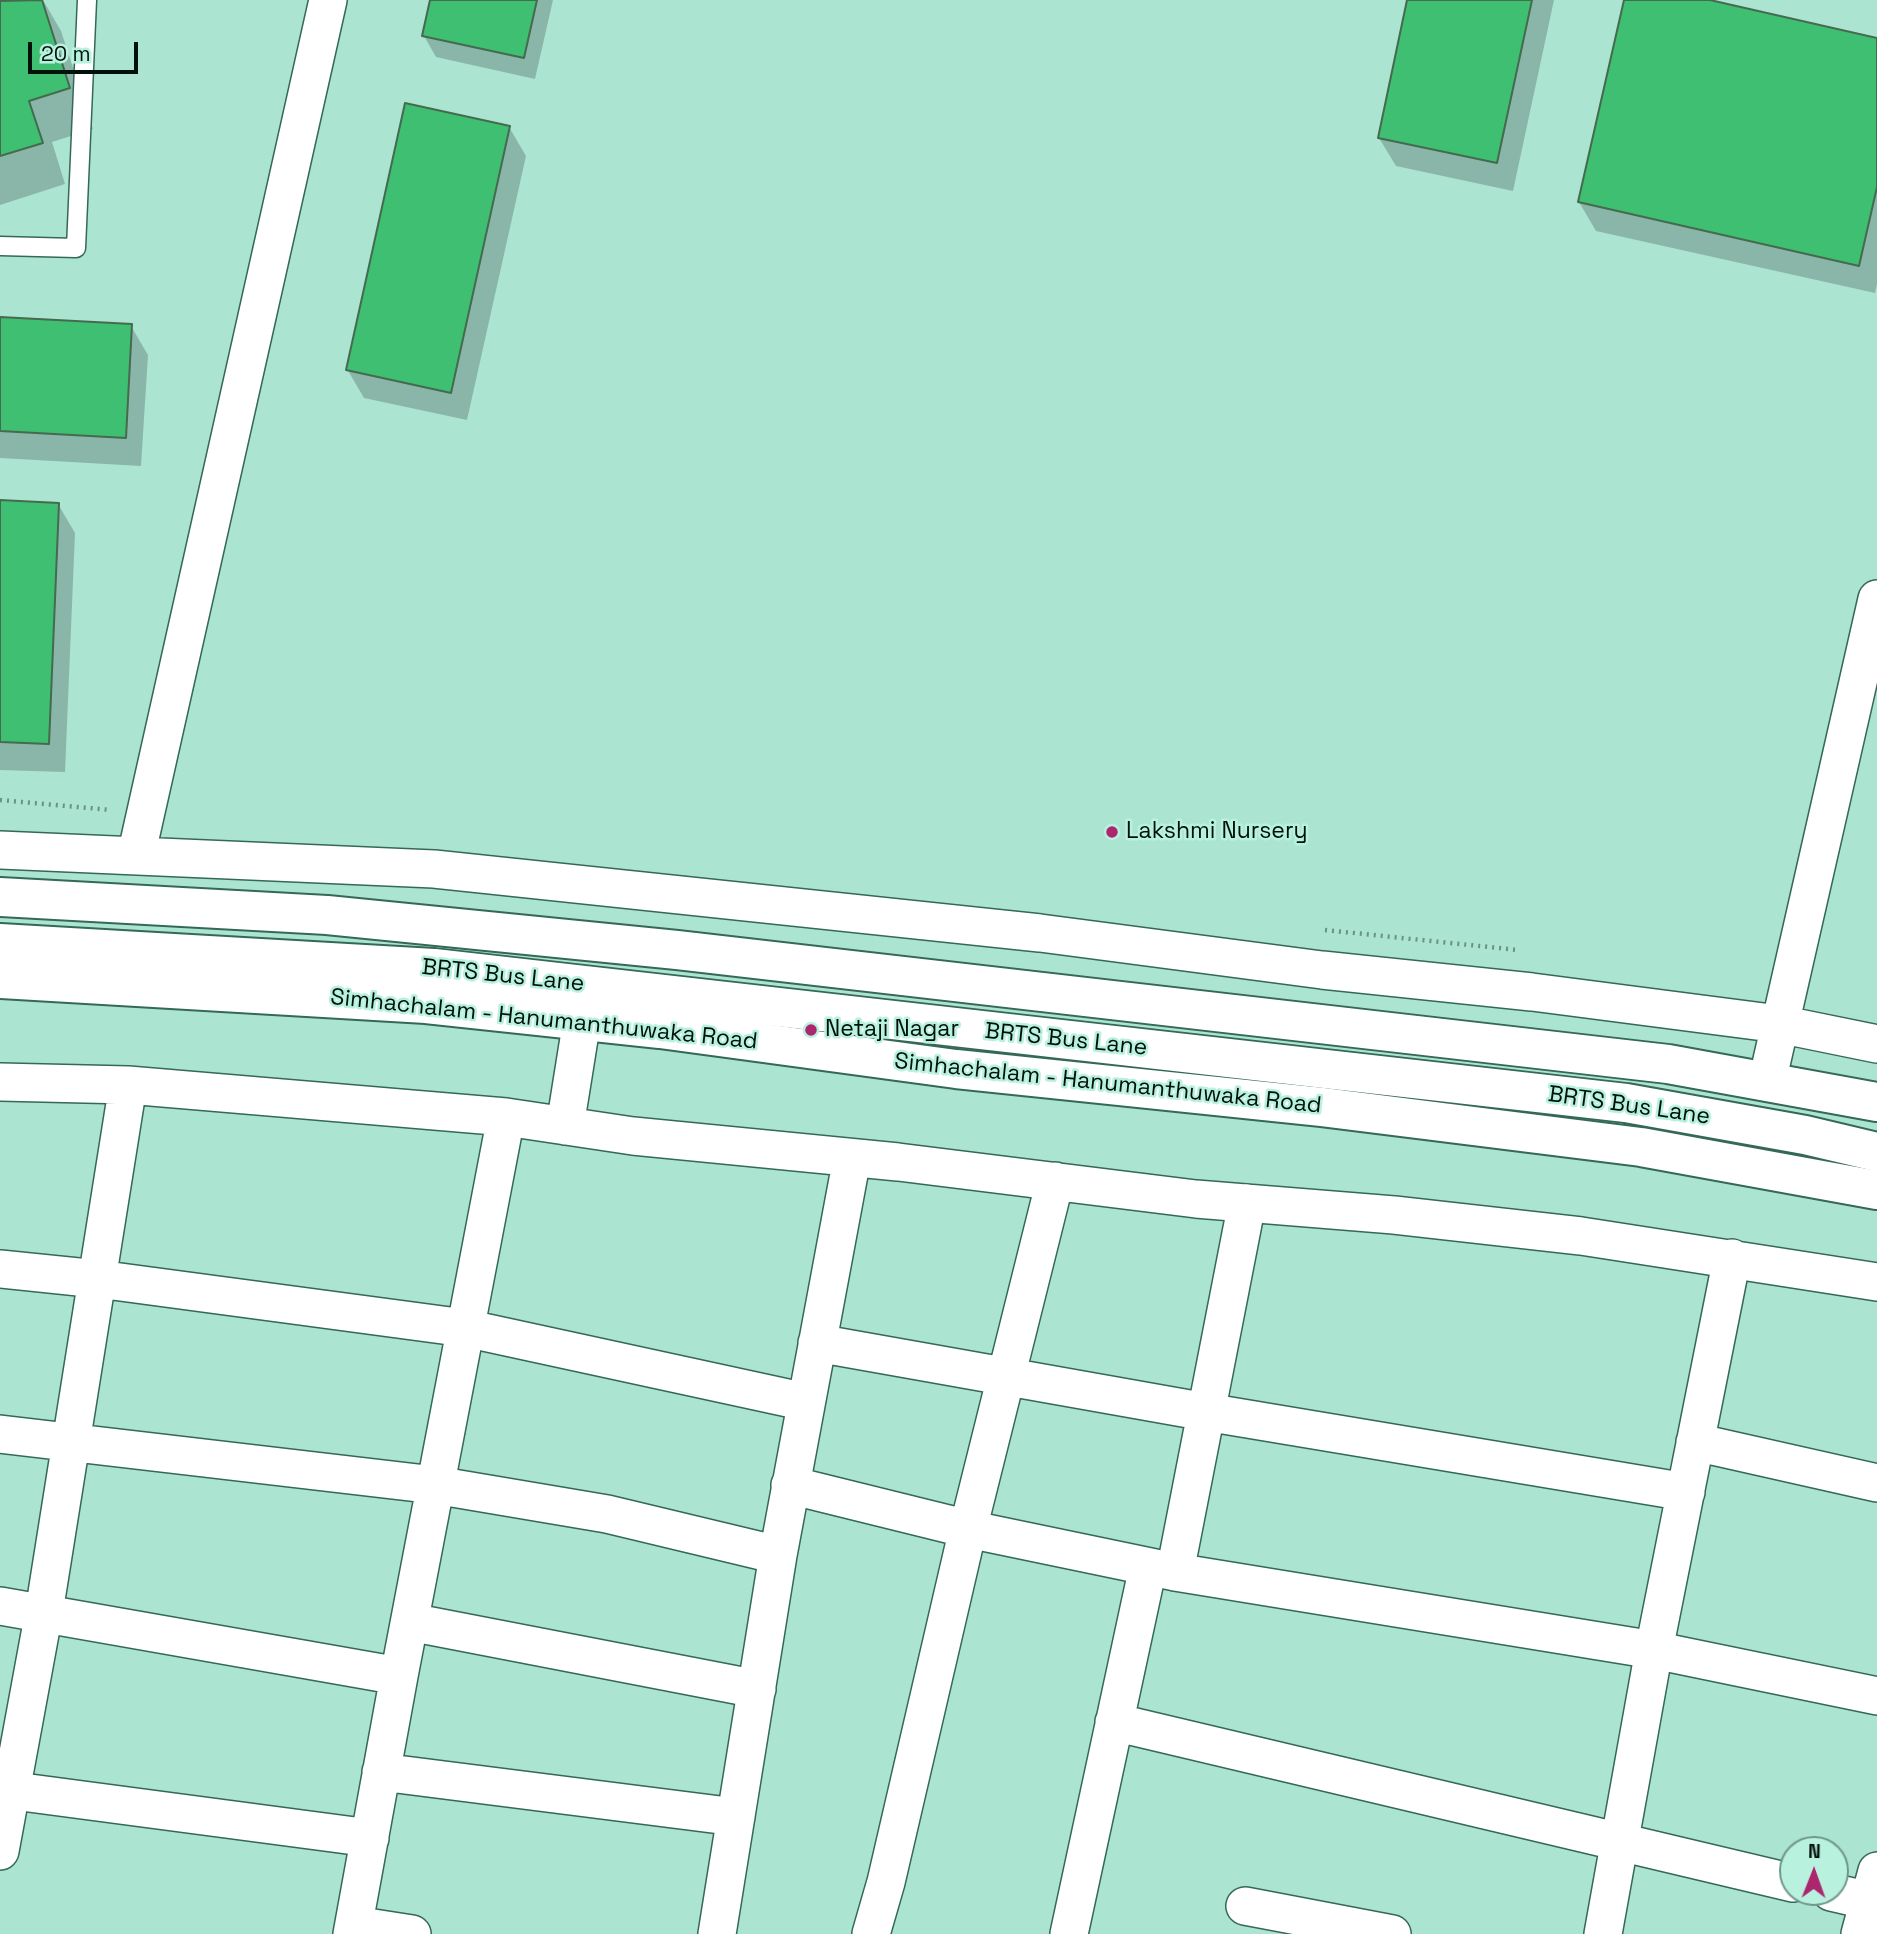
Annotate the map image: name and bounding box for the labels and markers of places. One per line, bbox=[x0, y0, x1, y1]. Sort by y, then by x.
place label: Lakshmi Nursery bbox=[1126, 818, 1308, 846]
marker: Lakshmi Nursery bbox=[1104, 824, 1120, 840]
place label: Netaji Nagar bbox=[825, 1016, 959, 1044]
marker: Netaji Nagar bbox=[803, 1022, 819, 1038]

